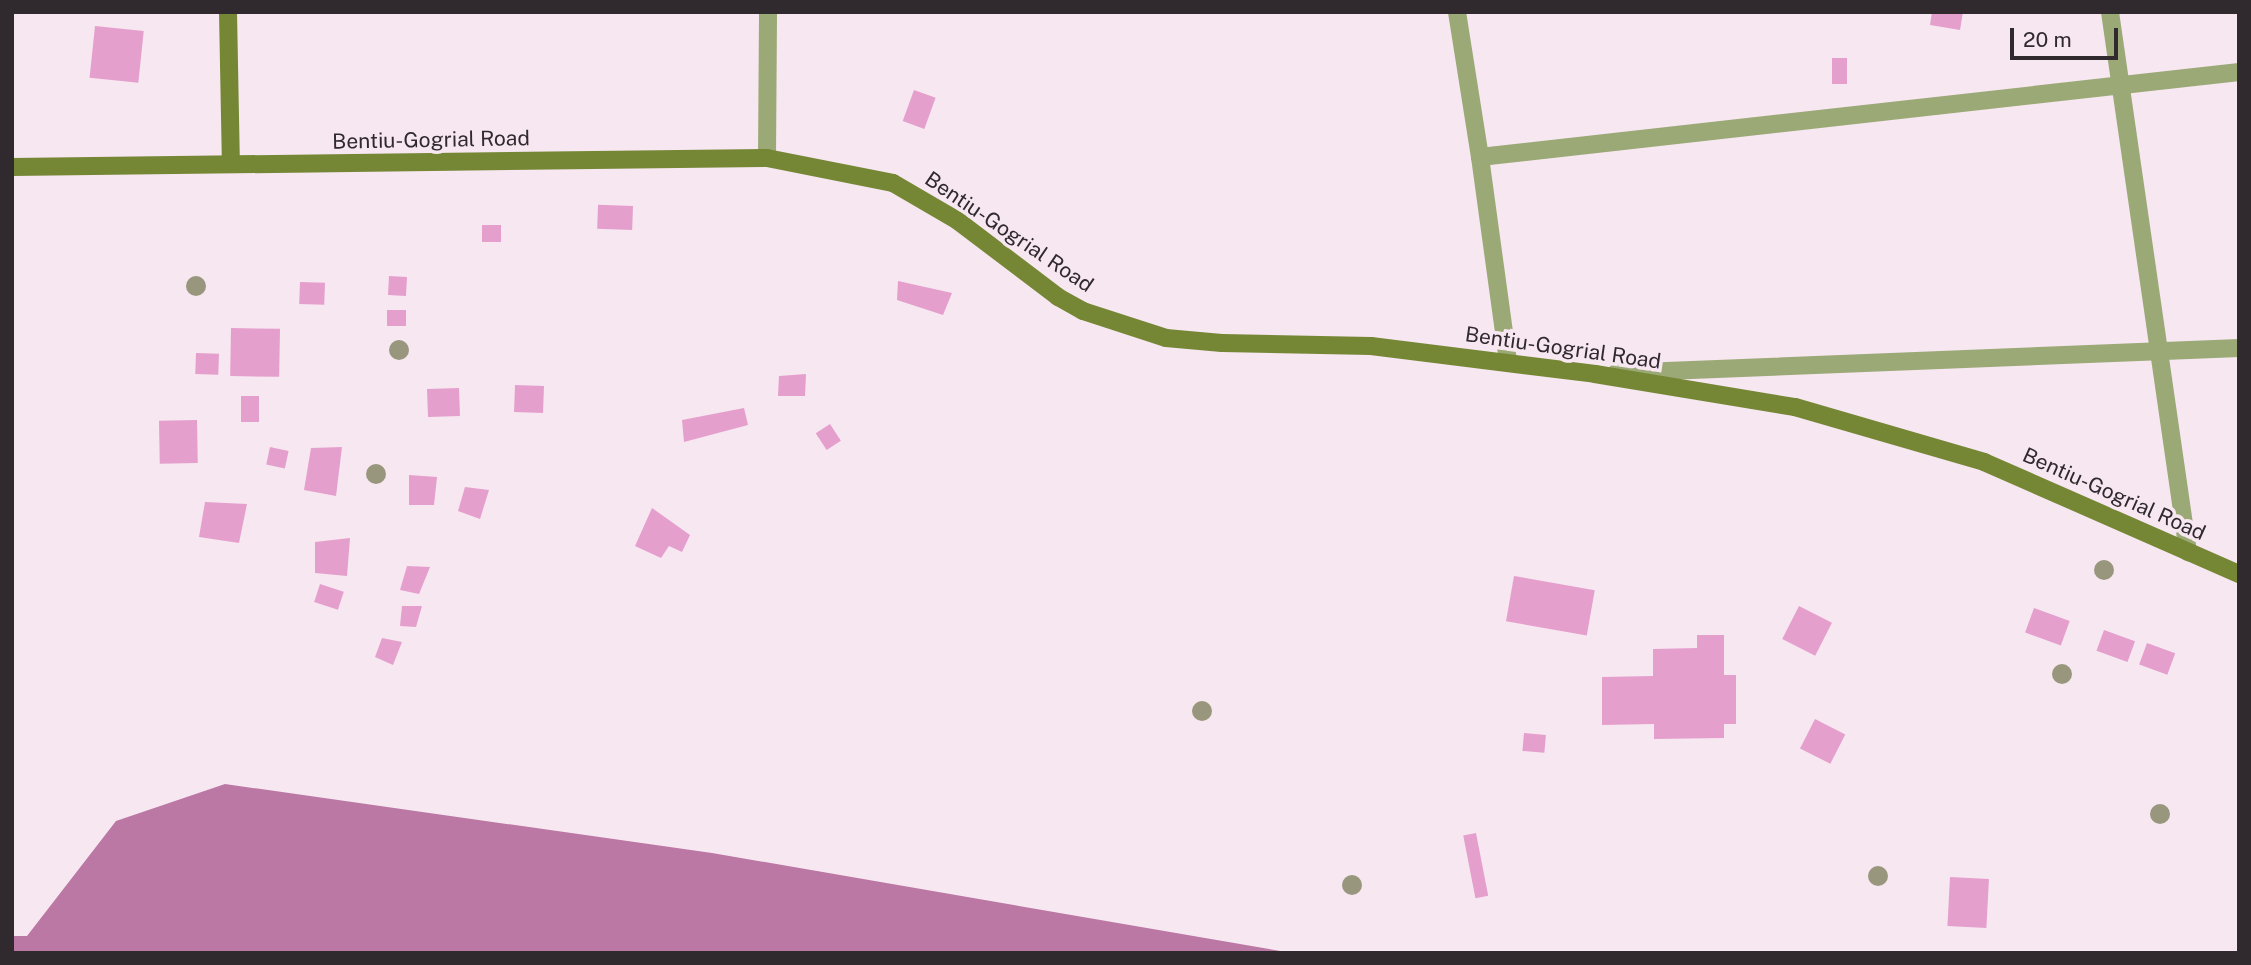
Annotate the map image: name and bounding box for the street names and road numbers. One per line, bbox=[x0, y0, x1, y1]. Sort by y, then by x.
street label: Bentiu-Gogrial Road bbox=[332, 126, 530, 154]
street label: Bentiu-Gogrial Road bbox=[920, 166, 1098, 298]
street label: Bentiu-Gogrial Road bbox=[1463, 322, 1663, 374]
street label: Bentiu-Gogrial Road bbox=[2019, 442, 2209, 546]

